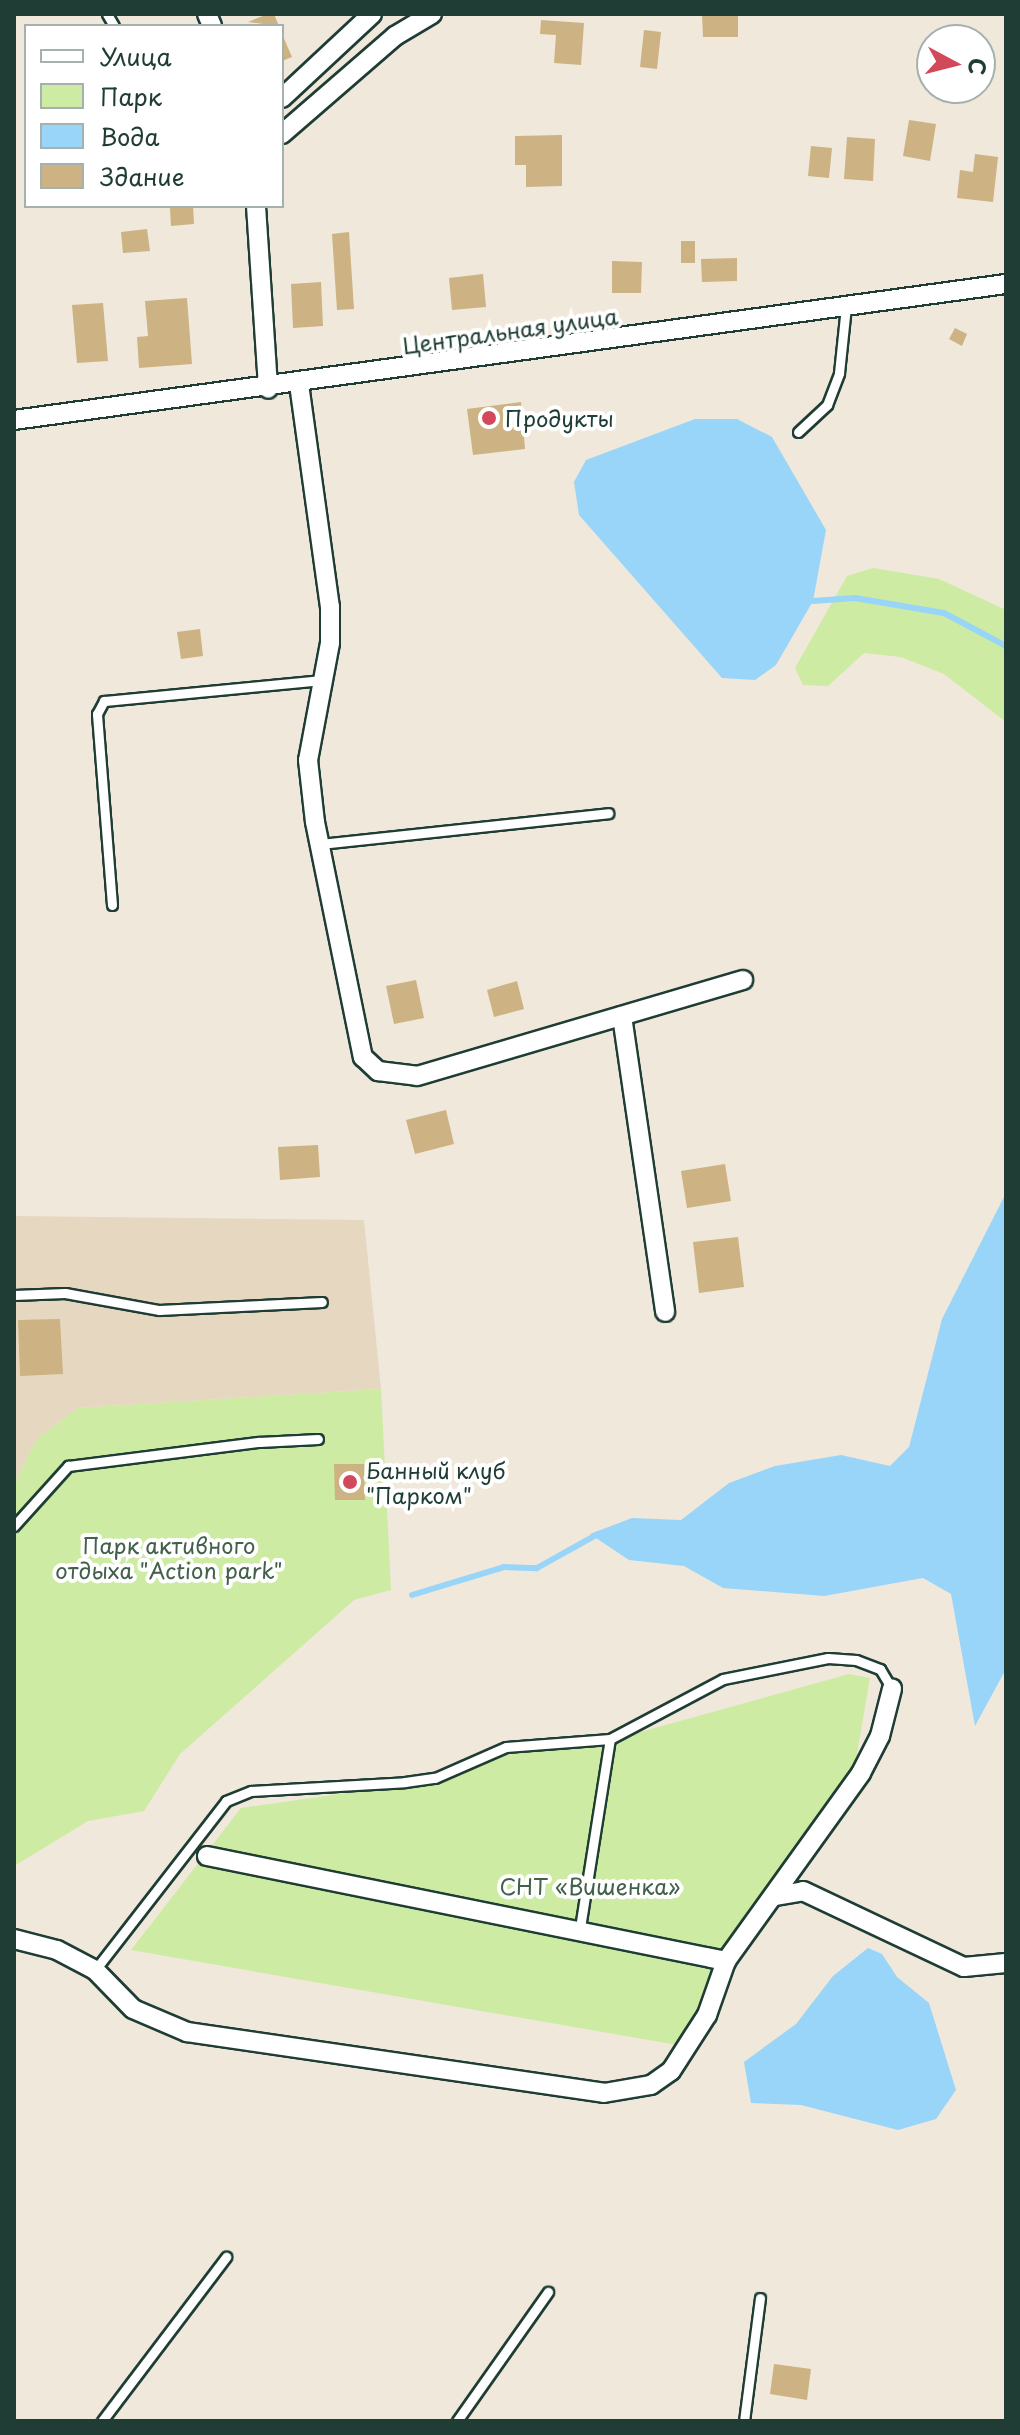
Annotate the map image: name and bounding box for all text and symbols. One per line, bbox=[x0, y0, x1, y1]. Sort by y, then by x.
legend bbox=[24, 24, 284, 208]
north arrow bbox=[916, 24, 996, 104]
text: Улица bbox=[100, 38, 172, 74]
text: С bbox=[961, 57, 996, 77]
text: Парк bbox=[100, 78, 162, 114]
text: Вода bbox=[100, 118, 159, 154]
text: Здание bbox=[100, 158, 185, 194]
street label: Центральная улица bbox=[401, 302, 619, 358]
place label: Продукты bbox=[505, 405, 614, 431]
marker: Продукты bbox=[480, 409, 498, 427]
place label: Банный клуб "Парком" bbox=[366, 1456, 507, 1508]
marker: Банный клуб "Парком" bbox=[341, 1473, 359, 1491]
park label: Парк активного отдыха "Action park" bbox=[56, 1531, 282, 1582]
park label: СНТ «Вишенка» bbox=[499, 1873, 681, 1899]

